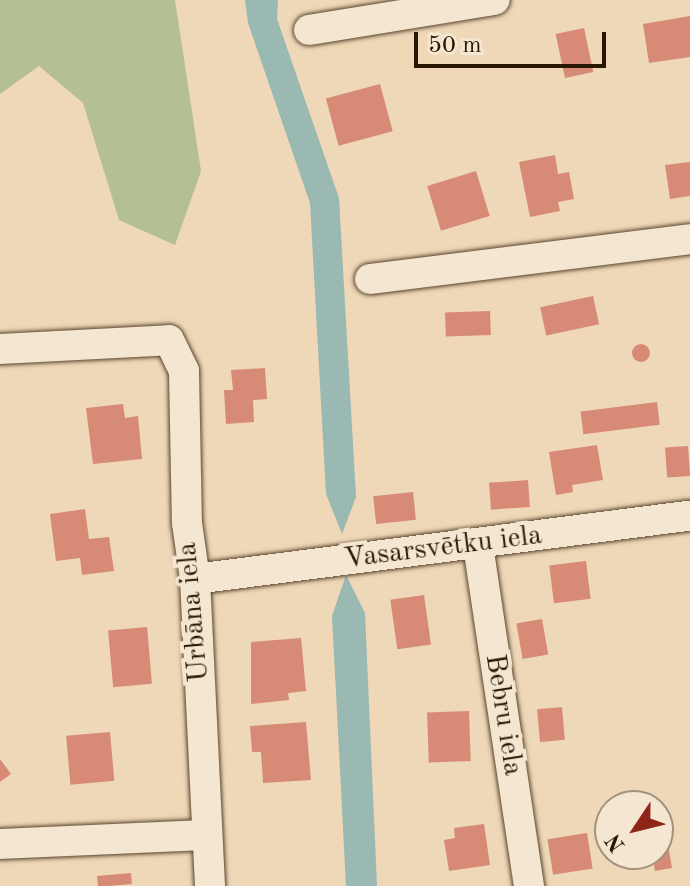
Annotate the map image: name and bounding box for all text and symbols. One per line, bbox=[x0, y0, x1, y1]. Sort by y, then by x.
scale bar bbox=[418, 16, 610, 66]
text: 50 m bbox=[428, 34, 482, 58]
street label: Vasarsvētku iela bbox=[342, 519, 544, 577]
street label: Urbāna iela bbox=[171, 541, 217, 683]
street label: Bebru iela bbox=[477, 652, 529, 778]
north arrow bbox=[594, 790, 674, 870]
text: N bbox=[602, 829, 630, 856]

